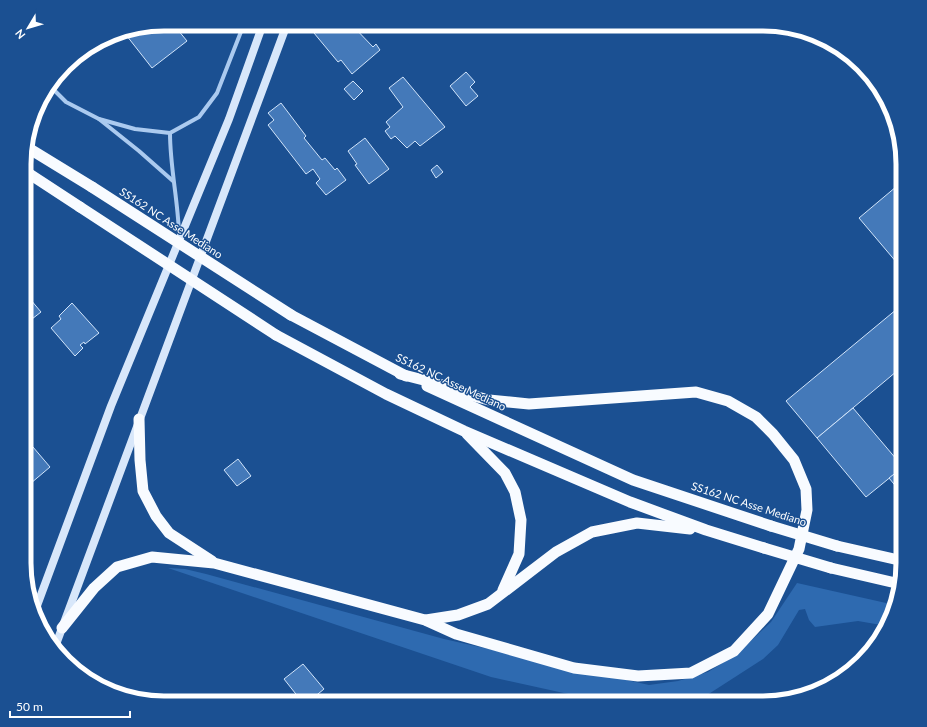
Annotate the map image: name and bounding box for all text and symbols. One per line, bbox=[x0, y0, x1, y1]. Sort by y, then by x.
north arrow bbox=[8, 8, 48, 48]
text: N bbox=[12, 27, 27, 42]
street label: SS162 NC Asse Mediano bbox=[117, 184, 225, 261]
street label: SS162 NC Asse Mediano bbox=[394, 350, 508, 413]
street label: SS162 NC Asse Mediano bbox=[690, 479, 808, 528]
scale bar bbox=[10, 693, 130, 719]
text: 50 m bbox=[16, 699, 43, 714]

